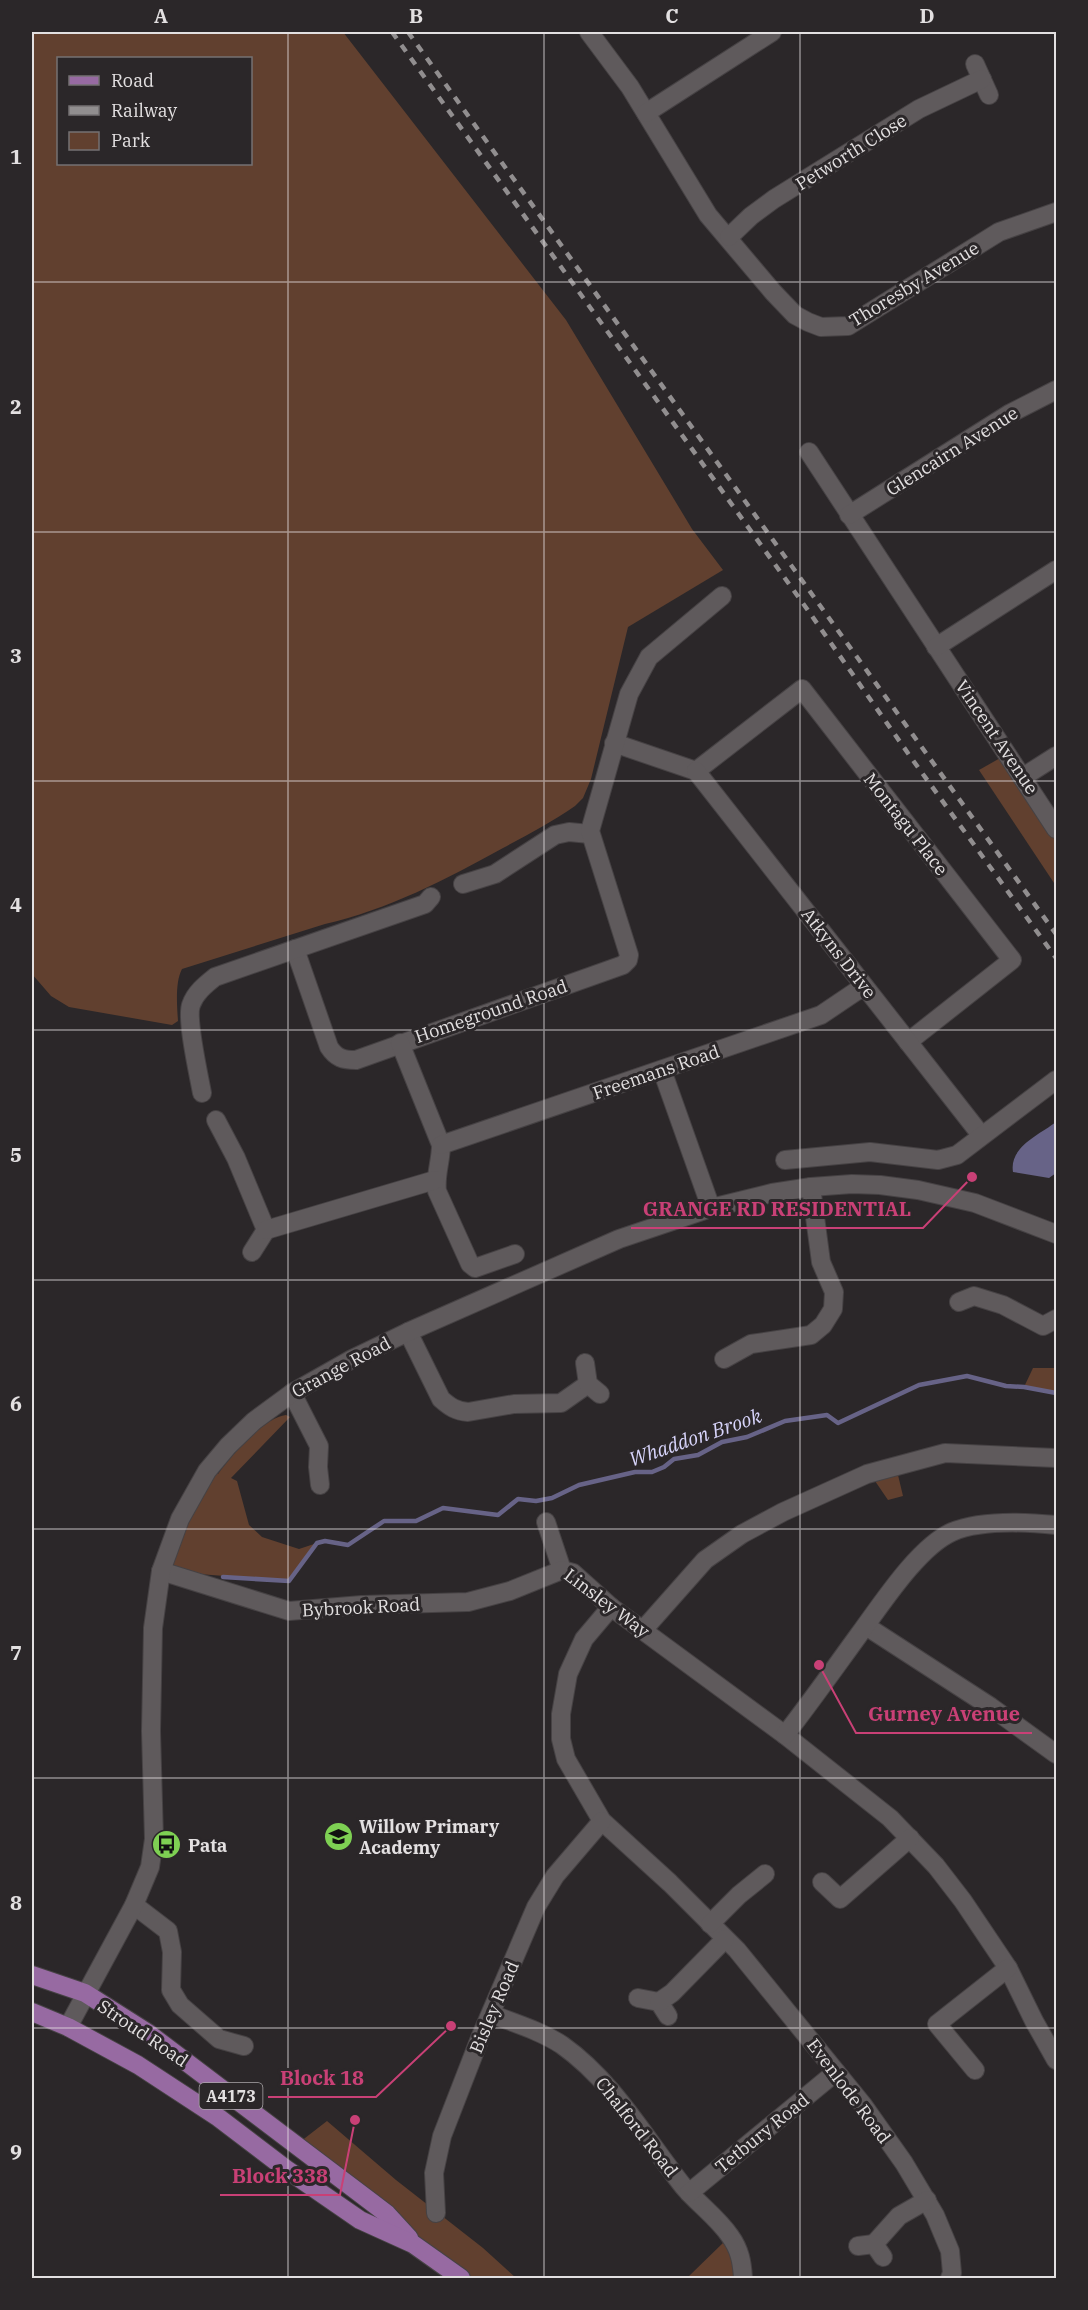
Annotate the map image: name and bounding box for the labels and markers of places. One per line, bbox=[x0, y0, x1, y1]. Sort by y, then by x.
callout: GRANGE RD RESIDENTIAL bbox=[631, 1190, 923, 1228]
callout: Gurney Avenue bbox=[856, 1695, 1032, 1733]
place label: Willow Primary Academy bbox=[359, 1815, 500, 1859]
school or university icon: Willow Primary Academy bbox=[322, 1820, 354, 1852]
bus stop icon: Pata bbox=[151, 1829, 183, 1861]
place label: Pata bbox=[188, 1834, 227, 1857]
callout: Block 18 bbox=[268, 2059, 376, 2097]
callout: Block 338 bbox=[220, 2157, 340, 2195]

